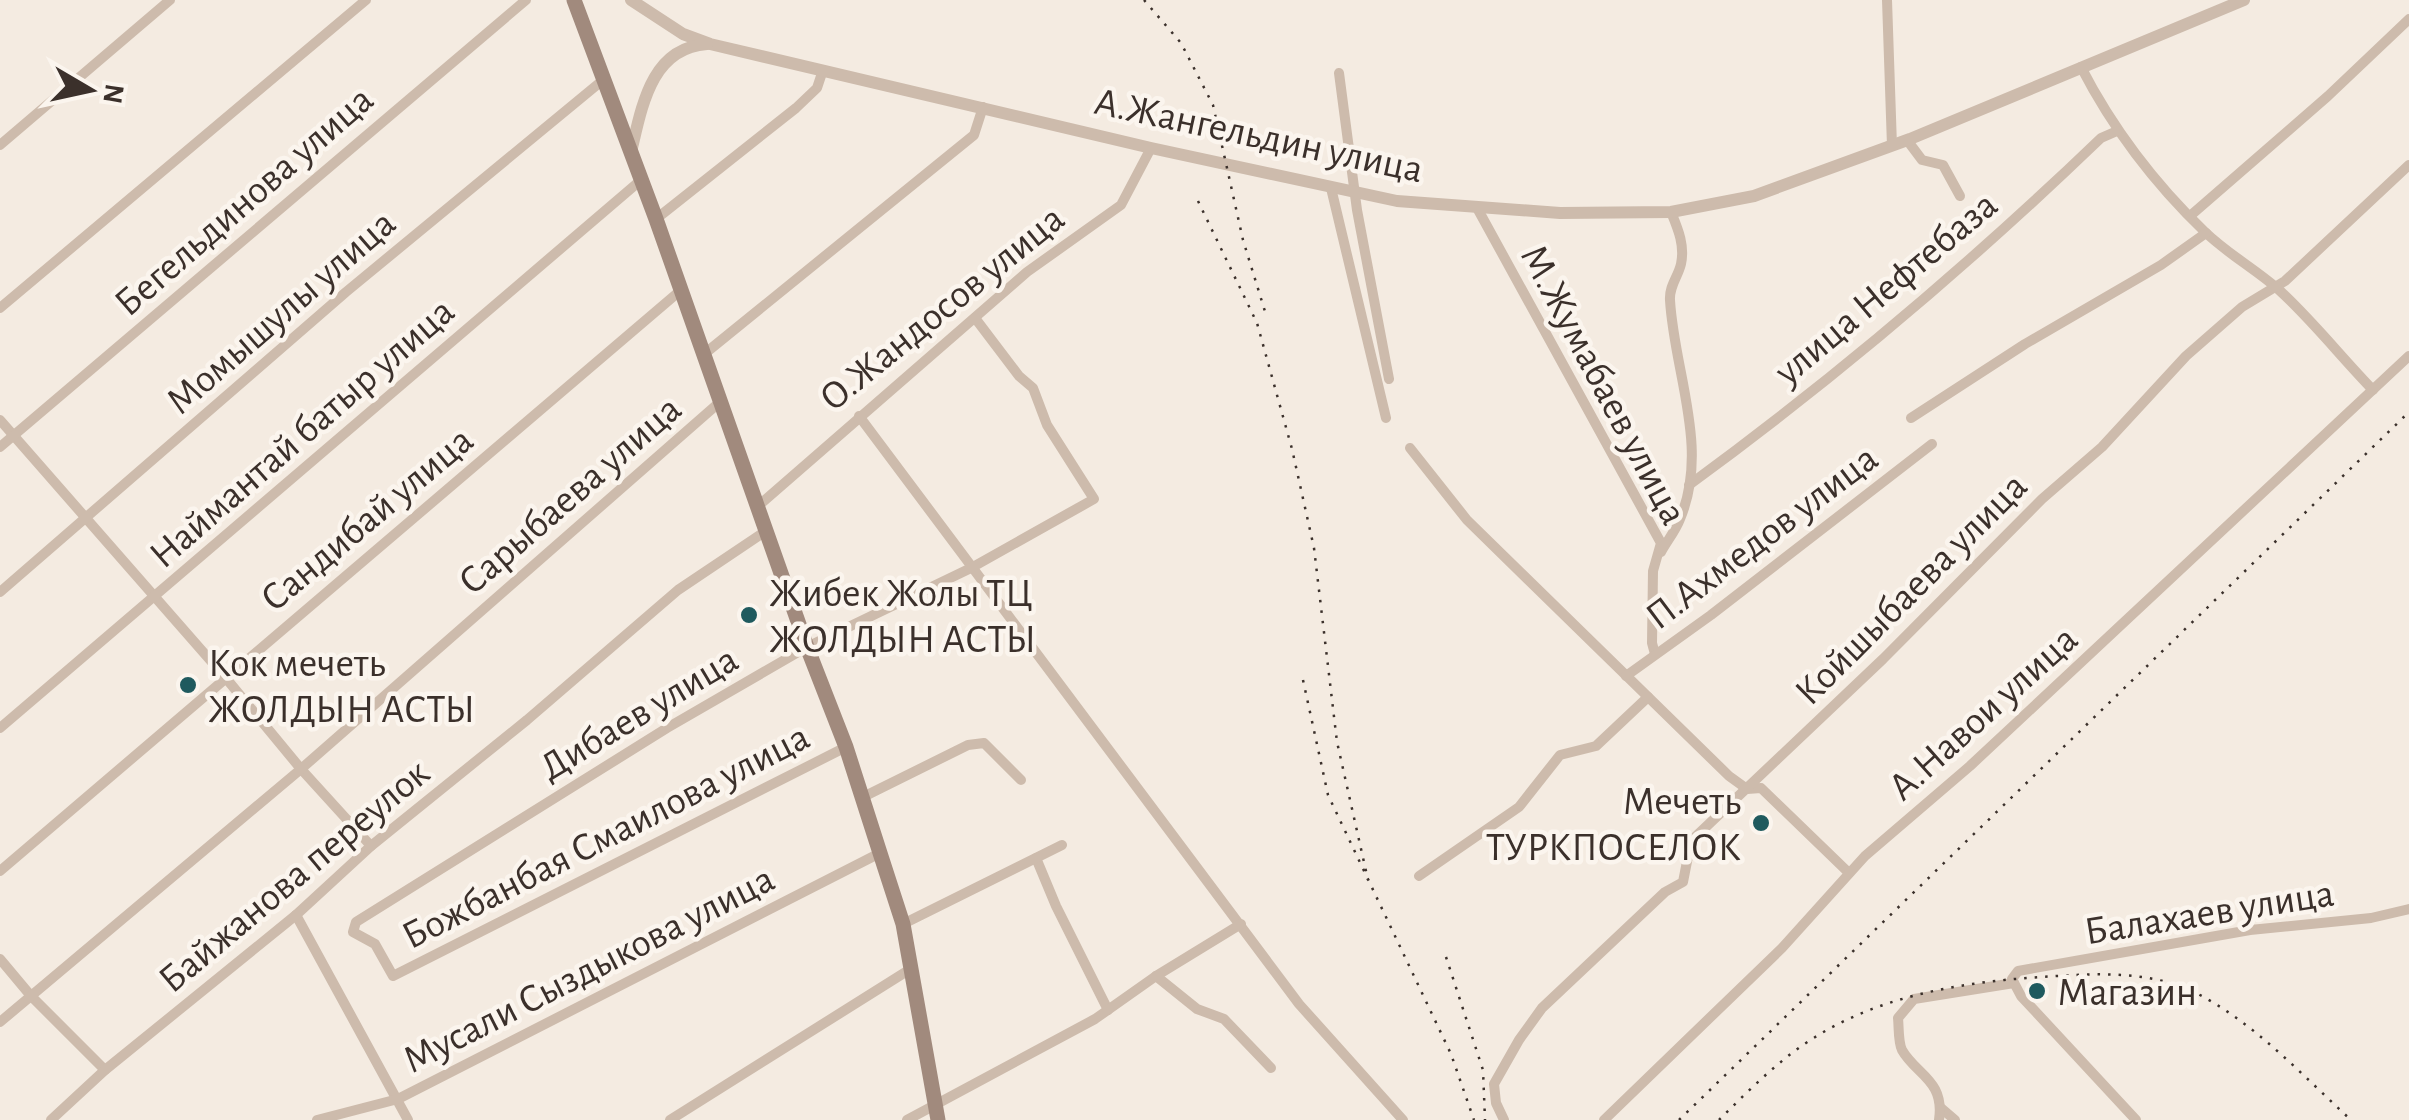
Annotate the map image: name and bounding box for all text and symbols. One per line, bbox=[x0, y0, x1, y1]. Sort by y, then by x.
north arrow bbox=[40, 40, 140, 140]
street label: Бегельдинова улица bbox=[108, 79, 381, 324]
text: N bbox=[97, 82, 128, 105]
street label: А.Жангельдин улица bbox=[1091, 82, 1426, 190]
street label: улица Нефтебаза bbox=[1767, 184, 2005, 393]
street label: О.Жандосов улица bbox=[813, 198, 1072, 419]
street label: Момышулы улица bbox=[159, 203, 403, 422]
street label: М.Жумабаев улица bbox=[1513, 239, 1694, 531]
street label: Наймантай батыр улица bbox=[142, 291, 462, 576]
street label: Сарыбаева улица bbox=[451, 389, 689, 602]
street label: Сандибай улица bbox=[254, 420, 481, 619]
street label: П.Ахмедов улица bbox=[1639, 438, 1885, 637]
street label: Койшыбаева улица bbox=[1788, 466, 2035, 713]
place label: Жибек Жолы ТЦ ЖОЛДЫН АСТЫ bbox=[769, 574, 1036, 660]
marker: Жибек Жолы ТЦ ЖОЛДЫН АСТЫ bbox=[738, 604, 760, 626]
street label: А.Навои улица bbox=[1881, 619, 2085, 808]
street label: Дибаев улица bbox=[533, 639, 745, 788]
place label: Кок мечеть ЖОЛДЫН АСТЫ bbox=[208, 644, 475, 730]
marker: Кок мечеть ЖОЛДЫН АСТЫ bbox=[177, 674, 199, 696]
street label: Божбанбая Смаилова улица bbox=[396, 717, 816, 957]
street label: Байжанова переулок bbox=[152, 752, 437, 1001]
place label: Мечеть ТУРКПОСЕЛОК bbox=[1486, 782, 1741, 868]
marker: Мечеть ТУРКПОСЕЛОК bbox=[1750, 812, 1772, 834]
street label: Мусали Сыздыкова улица bbox=[397, 859, 781, 1081]
street label: Балахаев улица bbox=[2082, 874, 2337, 952]
place label: Магазин bbox=[2057, 973, 2197, 1013]
marker: Магазин bbox=[2026, 980, 2048, 1002]

